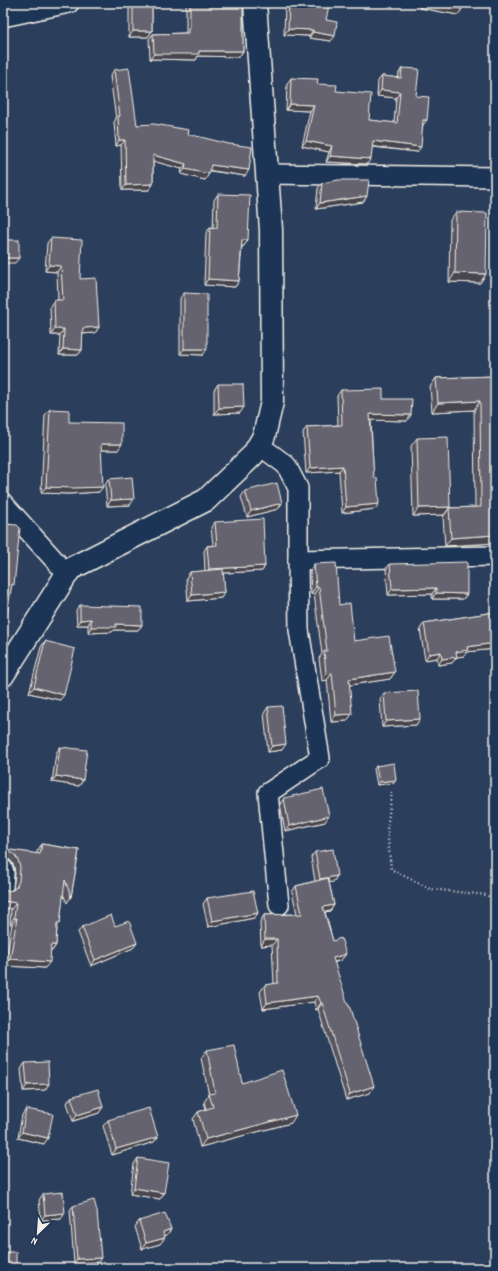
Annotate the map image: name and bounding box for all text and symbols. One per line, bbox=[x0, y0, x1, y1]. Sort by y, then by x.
north arrow bbox=[18, 1213, 58, 1253]
text: N bbox=[28, 1232, 40, 1249]

